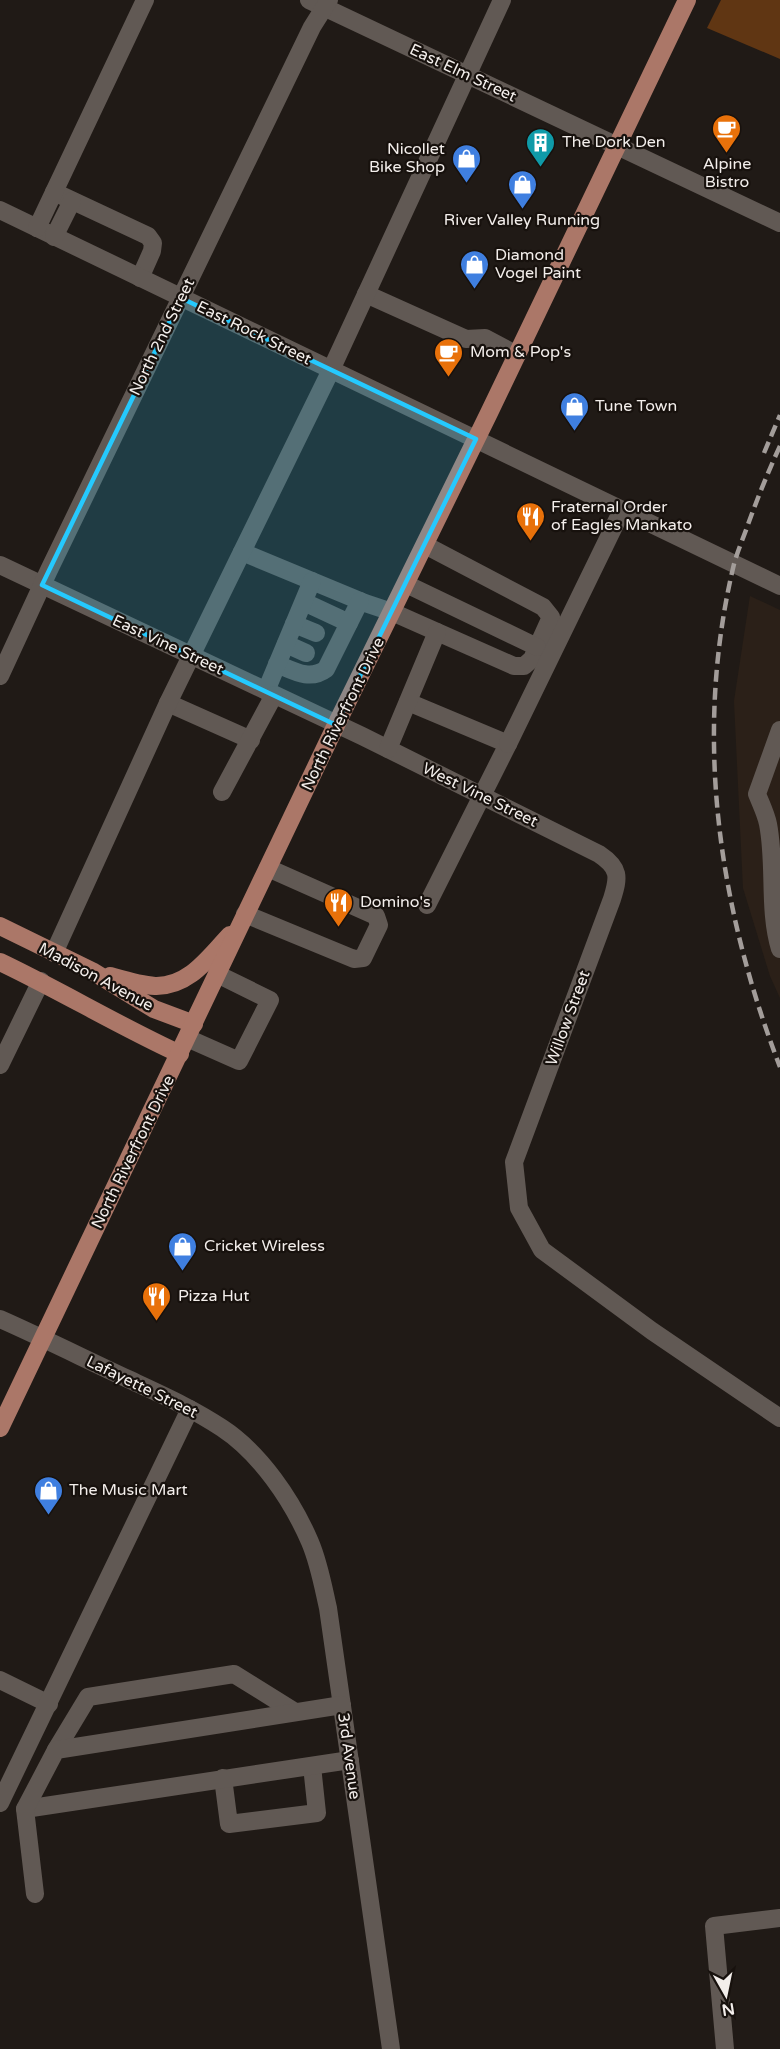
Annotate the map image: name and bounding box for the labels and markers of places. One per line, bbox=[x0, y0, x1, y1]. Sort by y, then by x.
cafe icon: Alpine Bistro bbox=[711, 112, 743, 154]
building icon: The Dork Den bbox=[525, 126, 557, 168]
place label: The Dork Den bbox=[562, 132, 666, 152]
place label: Nicollet Bike Shop bbox=[369, 139, 445, 177]
shop icon: Nicollet Bike Shop bbox=[450, 142, 482, 184]
place label: Alpine Bistro bbox=[703, 154, 751, 192]
shop icon: River Valley Running bbox=[506, 168, 538, 210]
place label: River Valley Running bbox=[444, 210, 600, 230]
place label: Diamond Vogel Paint bbox=[495, 245, 581, 283]
shop icon: Diamond Vogel Paint bbox=[458, 248, 490, 290]
cafe icon: Mom & Pop's bbox=[433, 336, 465, 378]
place label: Mom & Pop's bbox=[470, 342, 571, 362]
shop icon: Tune Town bbox=[558, 390, 590, 432]
place label: Tune Town bbox=[595, 396, 677, 416]
place label: Fraternal Order of Eagles Mankato bbox=[551, 497, 692, 535]
restaurant icon: Fraternal Order of Eagles Mankato bbox=[514, 500, 546, 542]
restaurant icon: Domino's bbox=[323, 886, 355, 928]
place label: Domino's bbox=[360, 892, 431, 912]
shop icon: Cricket Wireless bbox=[167, 1230, 199, 1272]
place label: Cricket Wireless bbox=[204, 1236, 325, 1256]
restaurant icon: Pizza Hut bbox=[141, 1280, 173, 1322]
place label: Pizza Hut bbox=[178, 1286, 249, 1306]
shop icon: The Music Mart bbox=[32, 1474, 64, 1516]
place label: The Music Mart bbox=[69, 1480, 188, 1500]

